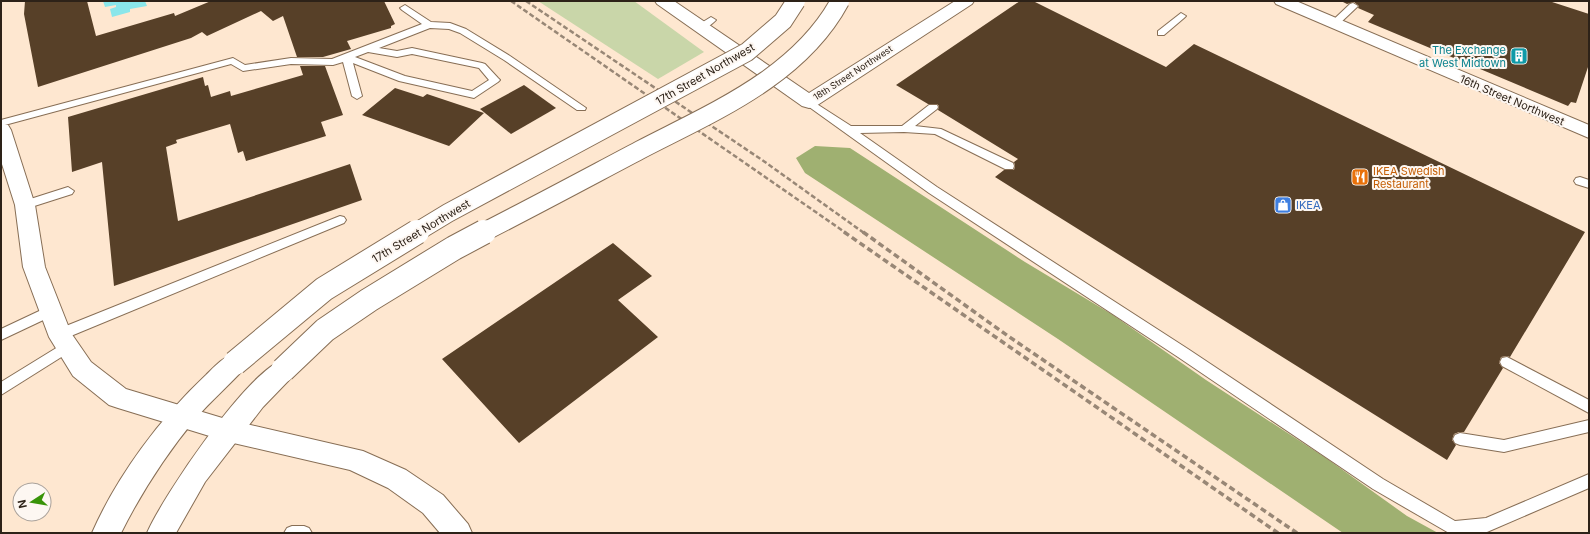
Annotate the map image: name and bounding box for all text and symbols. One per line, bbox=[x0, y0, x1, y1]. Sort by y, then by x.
street label: 17th Street Northwest bbox=[653, 40, 757, 108]
street label: 18th Street Northwest bbox=[811, 43, 894, 102]
place label: The Exchange at West Midtown bbox=[1419, 43, 1506, 70]
building icon: The Exchange at West Midtown bbox=[1509, 46, 1529, 66]
street label: 16th Street Northwest bbox=[1457, 72, 1567, 129]
place label: IKEA Swedish Restaurant bbox=[1373, 164, 1445, 191]
restaurant icon: IKEA Swedish Restaurant bbox=[1350, 167, 1370, 187]
shop icon: IKEA bbox=[1273, 195, 1293, 215]
street label: 17th Street Northwest bbox=[369, 196, 473, 266]
place label: IKEA bbox=[1296, 198, 1321, 212]
north arrow bbox=[12, 482, 52, 522]
text: N bbox=[14, 499, 30, 510]

